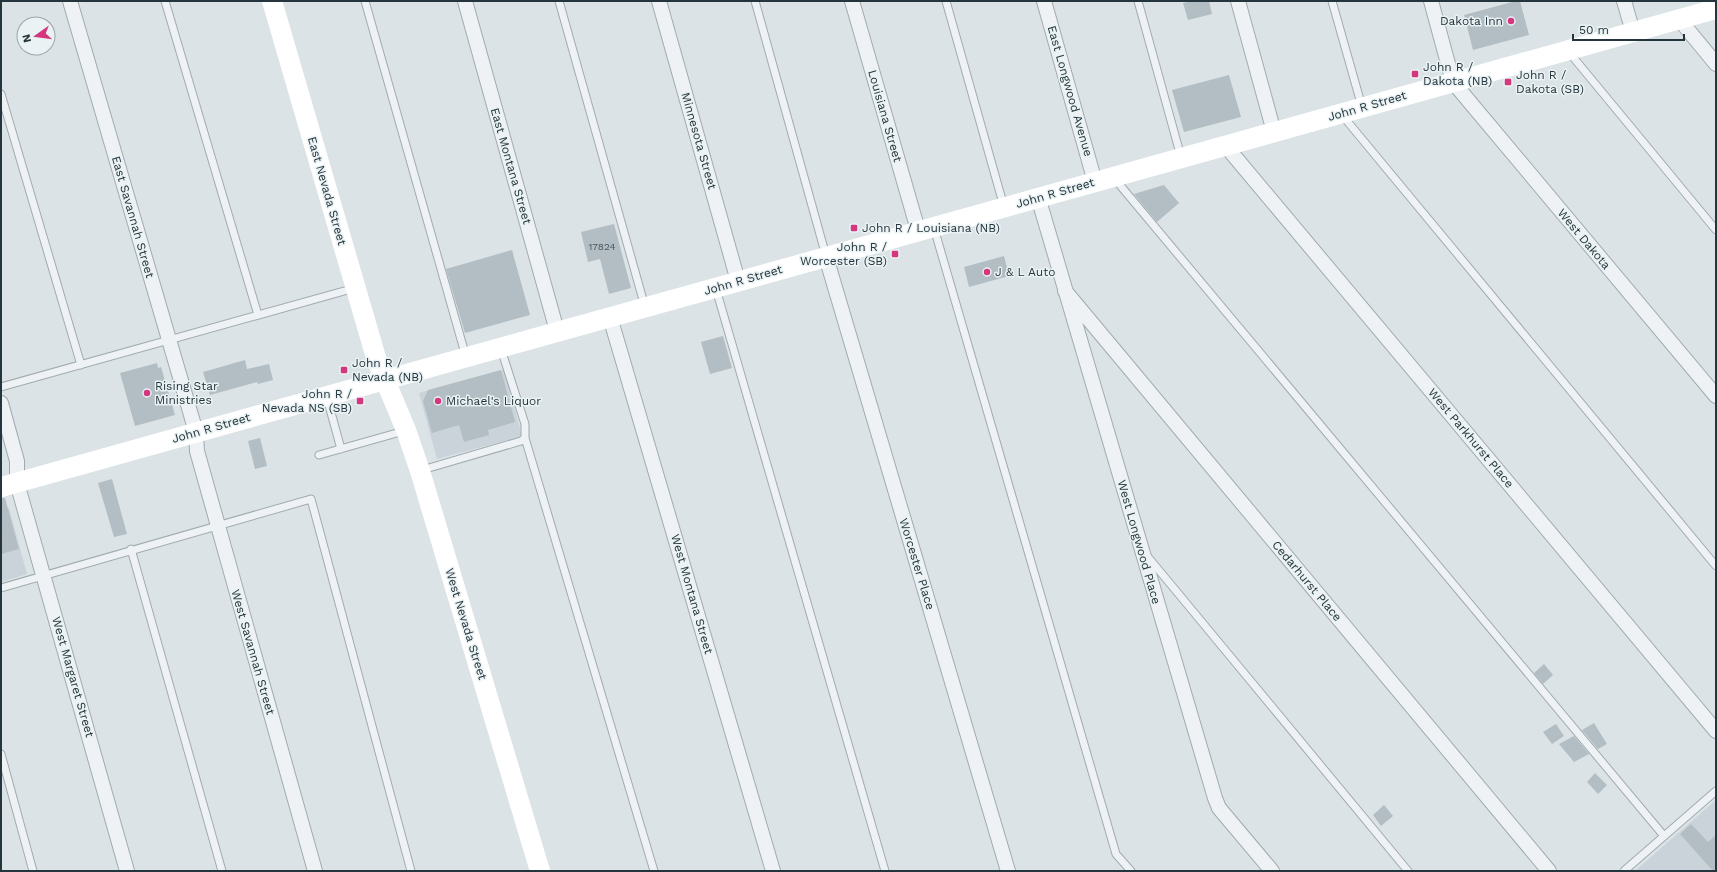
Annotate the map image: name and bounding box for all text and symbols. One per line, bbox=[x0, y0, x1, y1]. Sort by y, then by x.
place label: Dakota Inn bbox=[1440, 14, 1503, 28]
north arrow bbox=[16, 16, 56, 56]
marker: Dakota Inn bbox=[1506, 16, 1516, 26]
scale bar bbox=[1573, 16, 1684, 42]
text: 50 m bbox=[1579, 23, 1609, 37]
street label: East Longwood Avenue bbox=[1045, 24, 1095, 158]
text: N bbox=[19, 33, 34, 44]
place label: John R / Dakota (NB) bbox=[1423, 60, 1492, 88]
street label: Louisiana Street bbox=[865, 68, 905, 164]
place label: John R / Dakota (SB) bbox=[1516, 68, 1584, 96]
marker: John R / Dakota (NB) bbox=[1410, 69, 1420, 79]
marker: John R / Dakota (SB) bbox=[1503, 77, 1513, 87]
street label: John R Street bbox=[1326, 88, 1408, 124]
street label: Minnesota Street bbox=[678, 91, 720, 191]
street label: East Montana Street bbox=[488, 106, 534, 226]
street label: East Nevada Street bbox=[305, 135, 349, 247]
street label: East Savannah Street bbox=[109, 154, 157, 280]
street label: John R Street bbox=[1014, 175, 1096, 211]
street label: West Dakota bbox=[1555, 206, 1613, 272]
place label: John R / Louisiana (NB) bbox=[862, 221, 1000, 235]
marker: John R / Louisiana (NB) bbox=[849, 223, 859, 233]
place label: John R / Worcester (SB) bbox=[800, 240, 887, 268]
house number: 17824 bbox=[588, 241, 616, 252]
marker: John R / Worcester (SB) bbox=[890, 249, 900, 259]
street label: John R Street bbox=[702, 262, 784, 298]
place label: J & L Auto bbox=[995, 265, 1055, 279]
marker: J & L Auto bbox=[982, 267, 992, 277]
place label: John R / Nevada (NB) bbox=[352, 356, 423, 384]
marker: John R / Nevada (NB) bbox=[339, 365, 349, 375]
place label: Rising Star Ministries bbox=[155, 379, 218, 407]
street label: West Parkhurst Place bbox=[1425, 385, 1517, 491]
place label: John R / Nevada NS (SB) bbox=[262, 387, 352, 415]
marker: Rising Star Ministries bbox=[142, 388, 152, 398]
place label: Michael's Liquor bbox=[446, 394, 541, 408]
marker: John R / Nevada NS (SB) bbox=[355, 396, 365, 406]
marker: Michael's Liquor bbox=[433, 396, 443, 406]
street label: John R Street bbox=[170, 410, 252, 446]
street label: West Longwood Place bbox=[1115, 478, 1163, 606]
street label: Worcester Place bbox=[896, 516, 938, 612]
street label: West Montana Street bbox=[668, 532, 716, 656]
street label: Cedarhurst Place bbox=[1269, 538, 1345, 624]
street label: West Nevada Street bbox=[442, 566, 490, 682]
street label: West Savannah Street bbox=[228, 588, 278, 716]
street label: West Margaret Street bbox=[49, 615, 97, 739]

